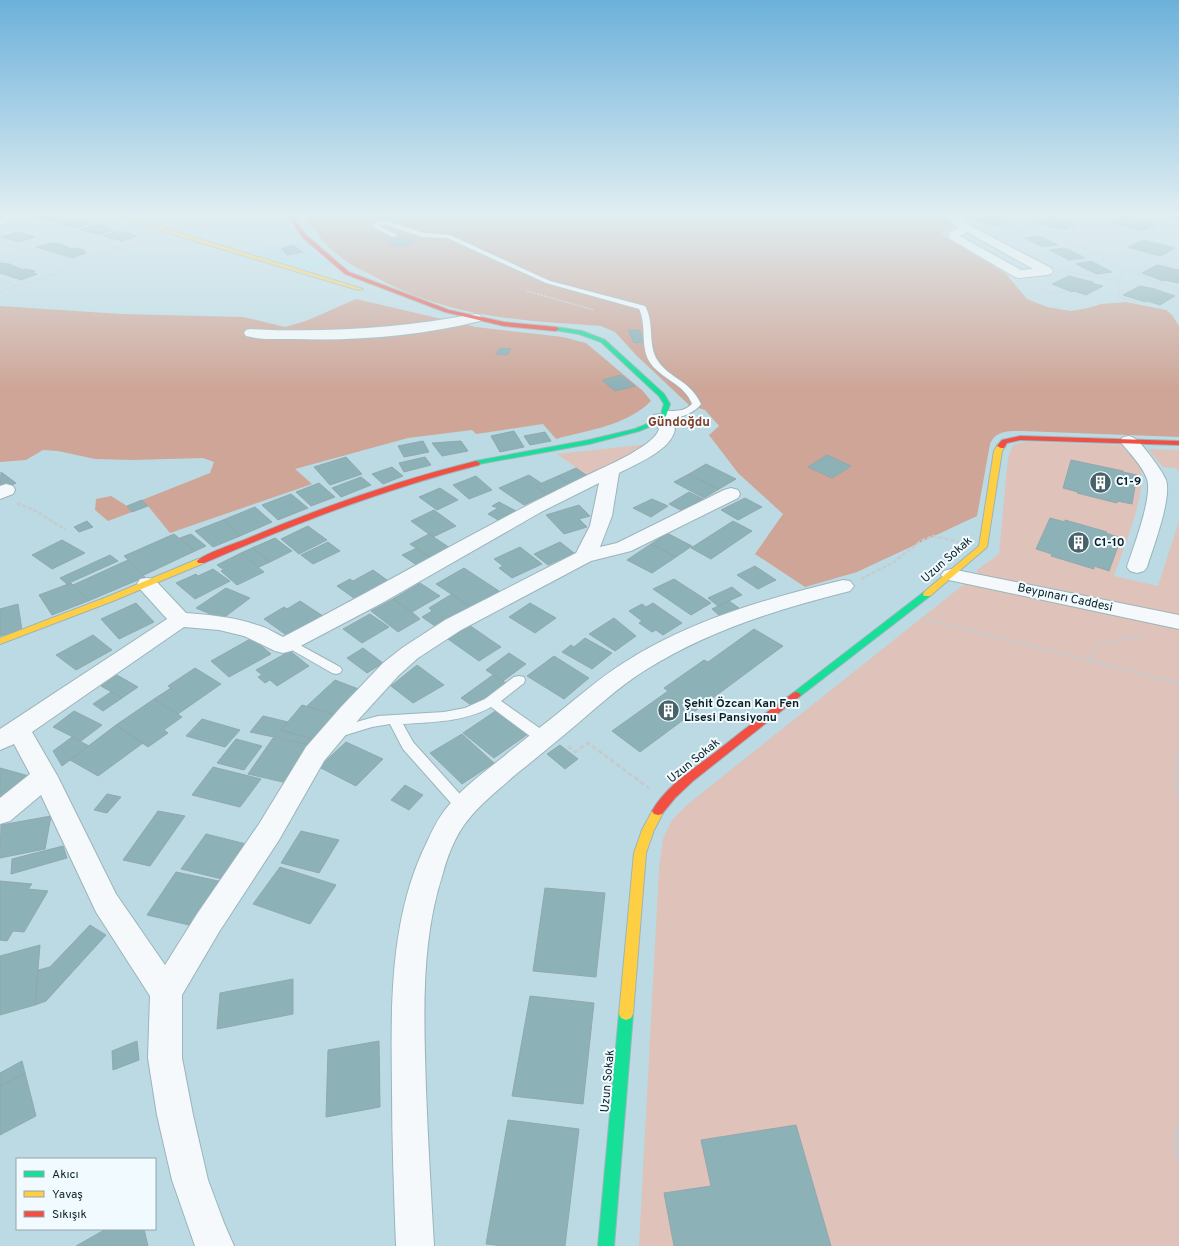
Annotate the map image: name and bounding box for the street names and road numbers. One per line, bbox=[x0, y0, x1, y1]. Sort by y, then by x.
street label: Uzun Sokak bbox=[918, 533, 976, 587]
street label: Beypınarı Caddesi bbox=[1016, 580, 1114, 616]
street label: Uzun Sokak bbox=[664, 735, 724, 787]
street label: Uzun Sokak bbox=[597, 1049, 619, 1113]

